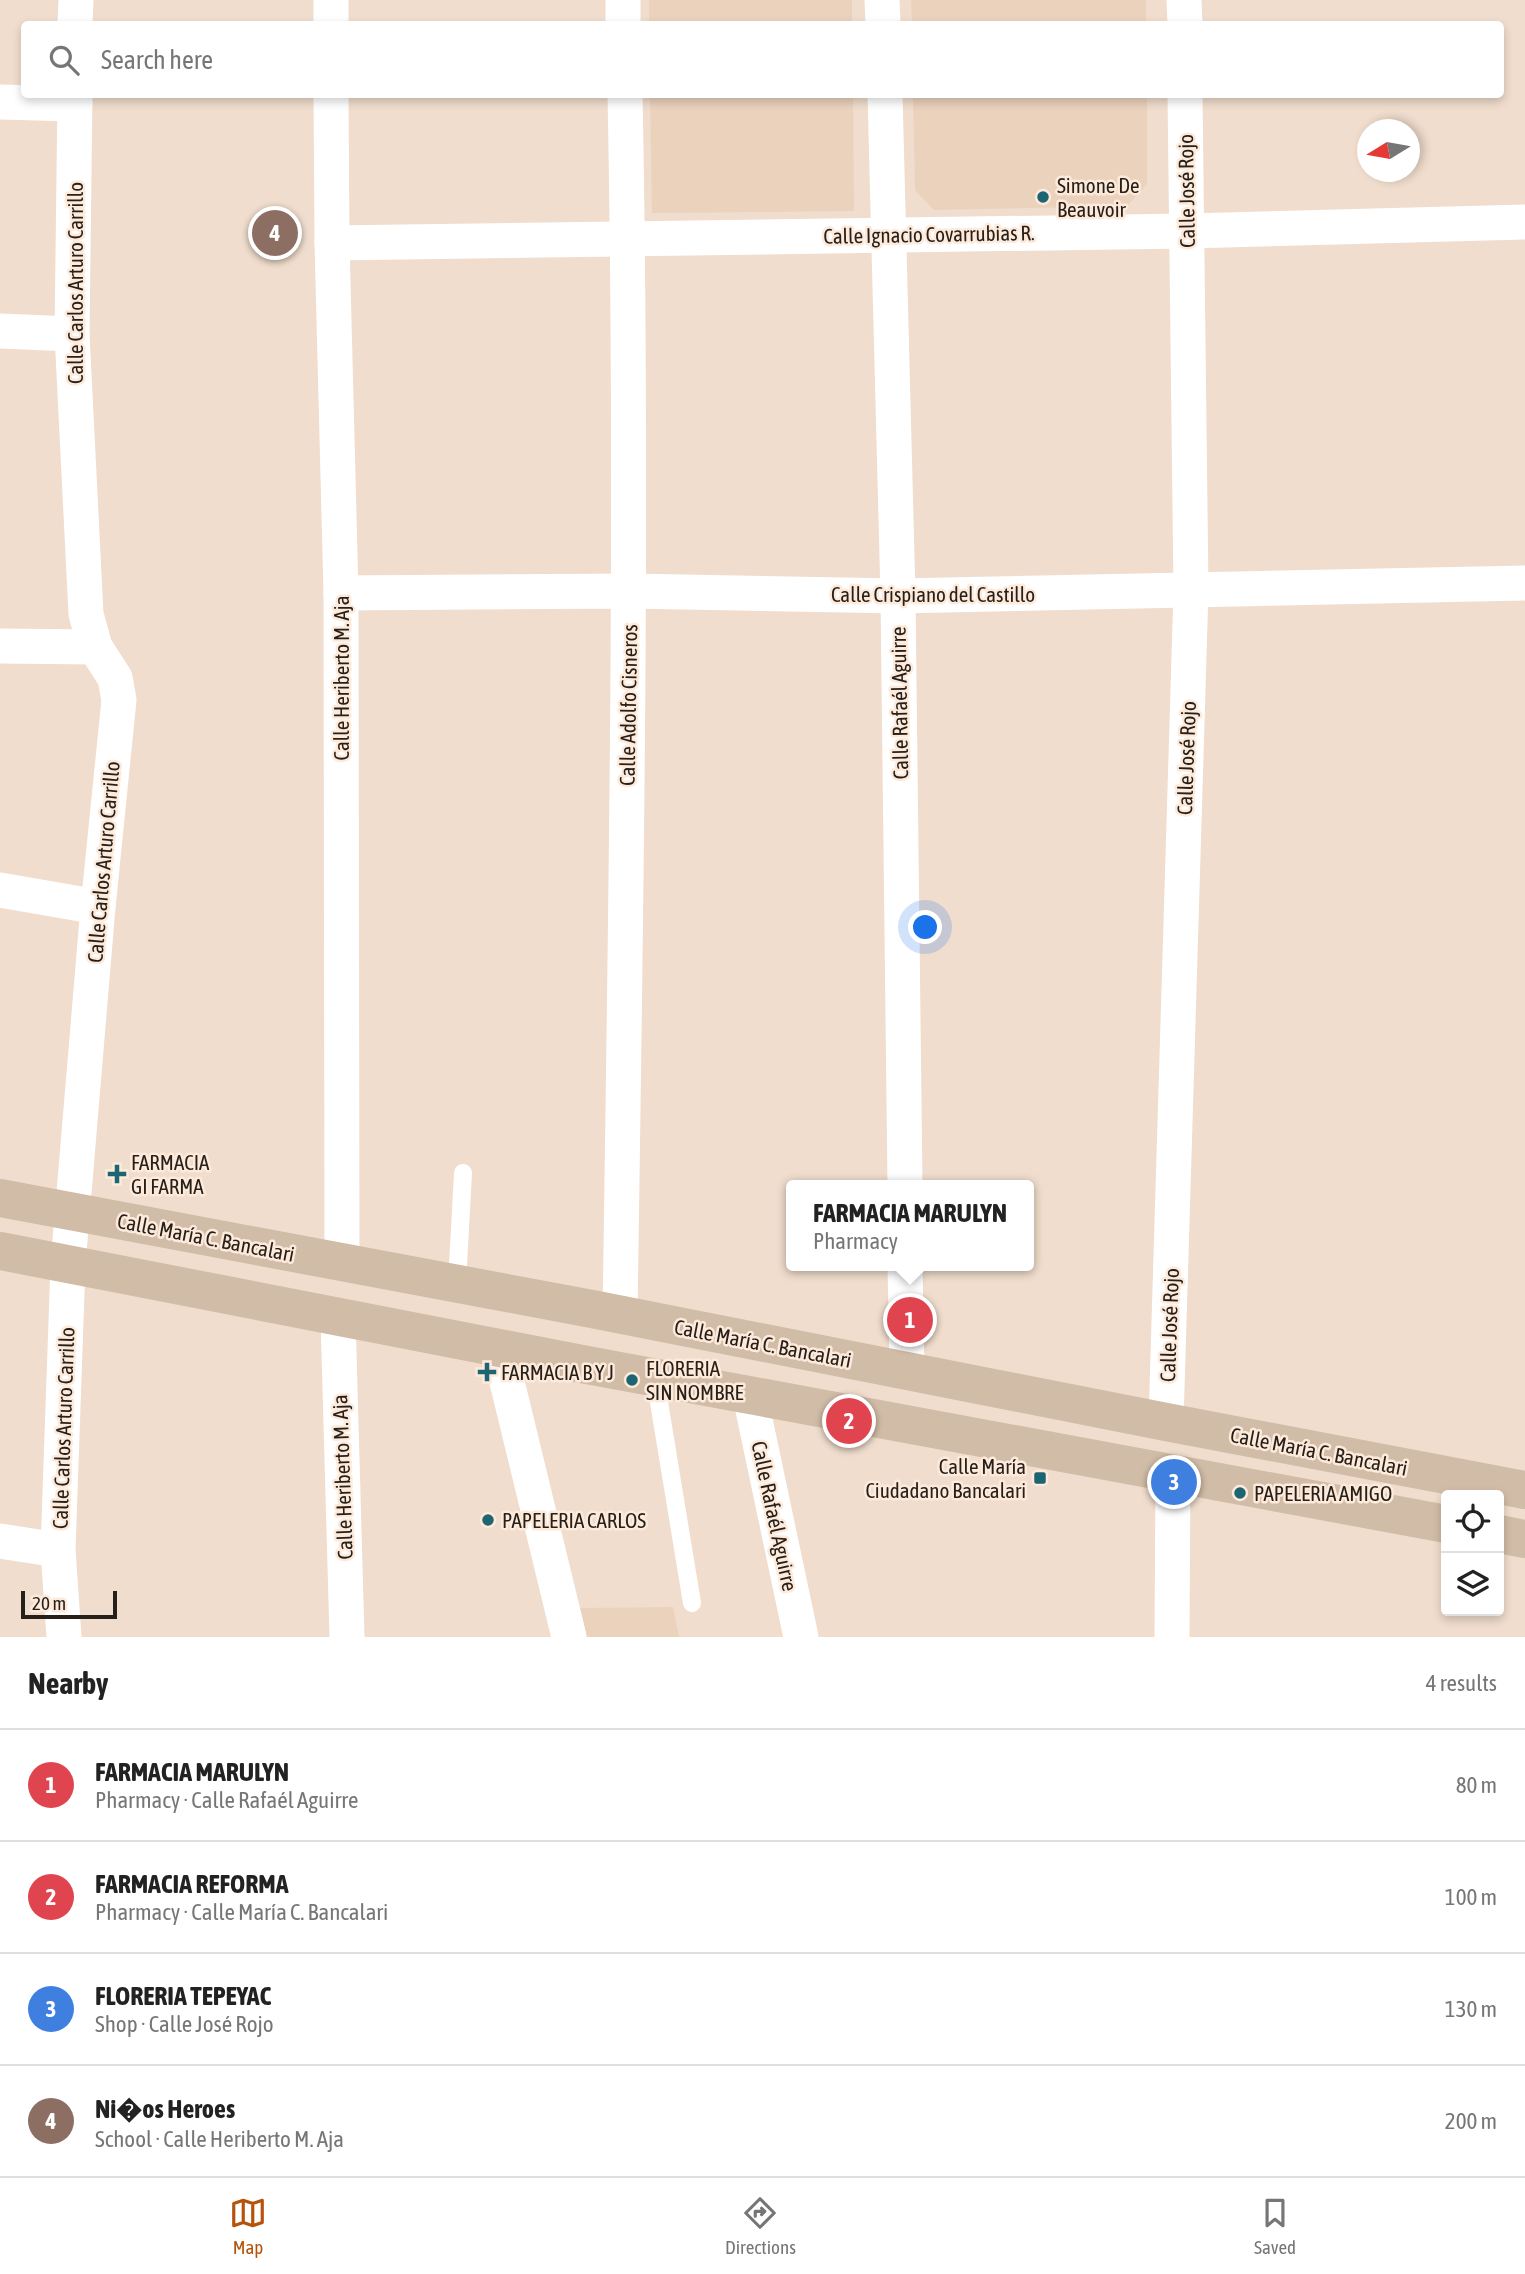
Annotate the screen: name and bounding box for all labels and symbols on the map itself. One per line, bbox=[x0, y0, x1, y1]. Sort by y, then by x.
north arrow bbox=[1357, 119, 1420, 182]
street label: Calle José Rojo bbox=[1173, 134, 1199, 248]
place label: Simone De Beauvoir bbox=[1057, 173, 1140, 221]
street label: Calle Carlos Arturo Carrillo bbox=[63, 182, 87, 384]
marker: Simone De Beauvoir bbox=[1035, 189, 1051, 205]
pin: 4 bbox=[252, 207, 298, 259]
street label: Calle Ignacio Covarrubias R. bbox=[823, 220, 1035, 248]
street label: Calle Crispiano del Castillo bbox=[831, 582, 1035, 606]
street label: Calle Heriberto M. Aja bbox=[329, 596, 353, 760]
street label: Calle Adolfo Cisneros bbox=[615, 624, 641, 786]
street label: Calle Rafaél Aguirre bbox=[886, 627, 912, 779]
street label: Calle José Rojo bbox=[1172, 701, 1200, 815]
street label: Calle Carlos Arturo Carrillo bbox=[82, 760, 124, 964]
your location bbox=[908, 910, 942, 944]
place label: FARMACIA GI FARMA bbox=[131, 1150, 210, 1198]
marker: FARMACIA GI FARMA bbox=[109, 1166, 125, 1182]
street label: Calle María C. Bancalari bbox=[115, 1208, 297, 1266]
street label: Calle José Rojo bbox=[1155, 1268, 1183, 1382]
pin: 1 bbox=[887, 1294, 933, 1346]
street label: Calle María C. Bancalari bbox=[672, 1314, 854, 1372]
street label: Calle Carlos Arturo Carrillo bbox=[47, 1327, 79, 1529]
place label: FLORERIA SIN NOMBRE bbox=[646, 1356, 744, 1404]
place label: FARMACIA B Y J bbox=[501, 1360, 614, 1384]
marker: FARMACIA B Y J bbox=[479, 1364, 495, 1380]
marker: FLORERIA SIN NOMBRE bbox=[624, 1372, 640, 1388]
street label: Calle Heriberto M. Aja bbox=[327, 1394, 357, 1560]
pin: 2 bbox=[826, 1395, 872, 1447]
street label: Calle María C. Bancalari bbox=[1228, 1422, 1410, 1480]
street label: Calle Rafaél Aguirre bbox=[747, 1439, 803, 1593]
place label: Calle María Ciudadano Bancalari bbox=[865, 1454, 1026, 1502]
pin: 3 bbox=[1151, 1456, 1197, 1508]
marker: Calle María Ciudadano Bancalari bbox=[1032, 1470, 1048, 1486]
place label: PAPELERIA AMIGO bbox=[1254, 1481, 1392, 1505]
marker: PAPELERIA AMIGO bbox=[1232, 1485, 1248, 1501]
place label: PAPELERIA CARLOS bbox=[502, 1508, 646, 1532]
marker: PAPELERIA CARLOS bbox=[480, 1512, 496, 1528]
scale bar bbox=[21, 1588, 117, 1620]

